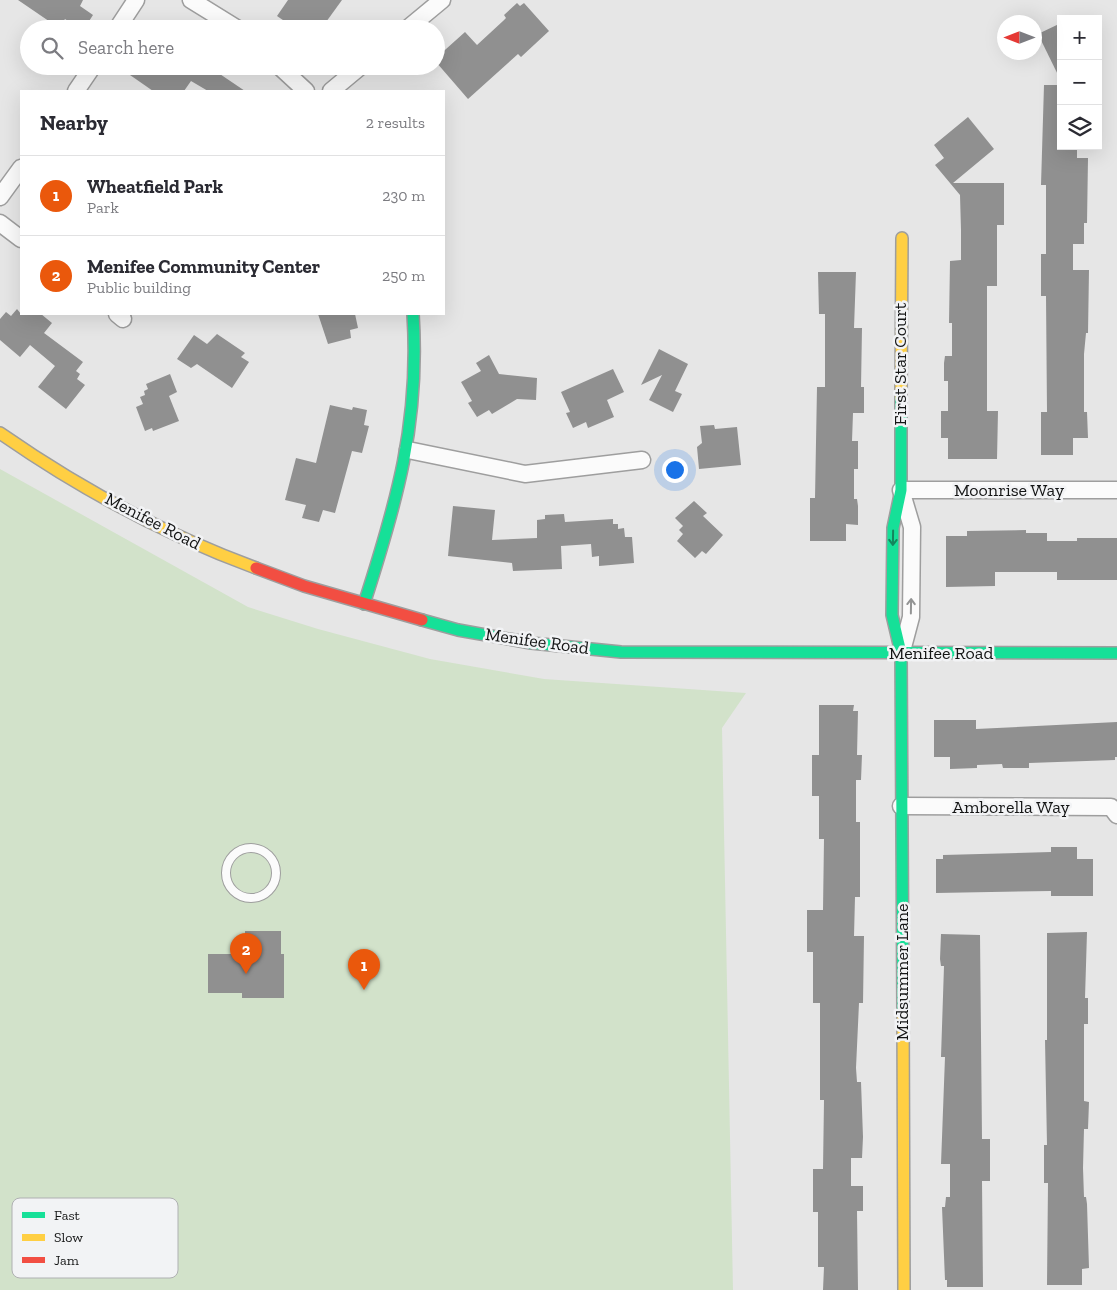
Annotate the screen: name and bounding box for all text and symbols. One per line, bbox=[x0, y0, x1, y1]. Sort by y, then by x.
north arrow bbox=[997, 15, 1042, 60]
map controls bbox=[1057, 15, 1102, 150]
button: + bbox=[1057, 15, 1102, 60]
search box bbox=[20, 20, 445, 75]
icon: search bbox=[38, 34, 66, 62]
text: Search here bbox=[78, 36, 174, 59]
button: − bbox=[1057, 60, 1102, 105]
button: layers bbox=[1057, 105, 1102, 150]
text: Nearby bbox=[40, 110, 108, 135]
text: 2 results bbox=[366, 113, 425, 132]
text: Wheatfield Park bbox=[87, 175, 223, 198]
text: 1 bbox=[53, 186, 59, 205]
text: 230 m bbox=[382, 186, 425, 205]
text: Park bbox=[87, 198, 119, 217]
text: Menifee Community Center bbox=[87, 255, 320, 278]
text: 2 bbox=[52, 266, 60, 285]
text: 250 m bbox=[382, 266, 425, 285]
text: Public building bbox=[87, 278, 191, 297]
street label: First Star Court bbox=[889, 302, 911, 425]
your location bbox=[662, 457, 688, 483]
street label: Moonrise Way bbox=[954, 479, 1065, 501]
street label: Menifee Road bbox=[101, 487, 205, 555]
one-way arrow bbox=[888, 530, 898, 546]
one-way arrow bbox=[906, 598, 916, 614]
street label: Menifee Road bbox=[484, 623, 590, 659]
street label: Menifee Road bbox=[889, 642, 993, 664]
street label: Amborella Way bbox=[952, 796, 1070, 818]
street label: Midsummer Lane bbox=[891, 904, 913, 1040]
pin: 2 bbox=[230, 933, 262, 974]
pin: 1 bbox=[348, 949, 380, 990]
legend bbox=[12, 1198, 178, 1278]
text: Fast bbox=[54, 1207, 81, 1224]
text: Slow bbox=[54, 1229, 83, 1246]
text: Jam bbox=[54, 1252, 79, 1269]

